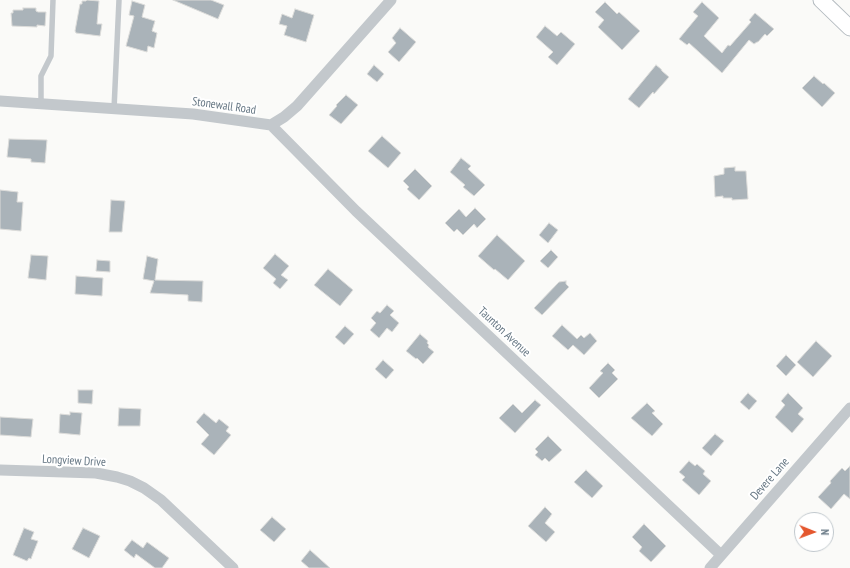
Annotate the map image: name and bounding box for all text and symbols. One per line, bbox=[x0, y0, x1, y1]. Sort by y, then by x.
street label: Stonewall Road bbox=[191, 94, 257, 118]
street label: Taunton Avenue bbox=[475, 304, 533, 360]
street label: Longview Drive bbox=[42, 452, 106, 470]
street label: Devere Lane bbox=[748, 455, 792, 503]
north arrow bbox=[794, 512, 834, 552]
text: N bbox=[818, 529, 832, 535]

